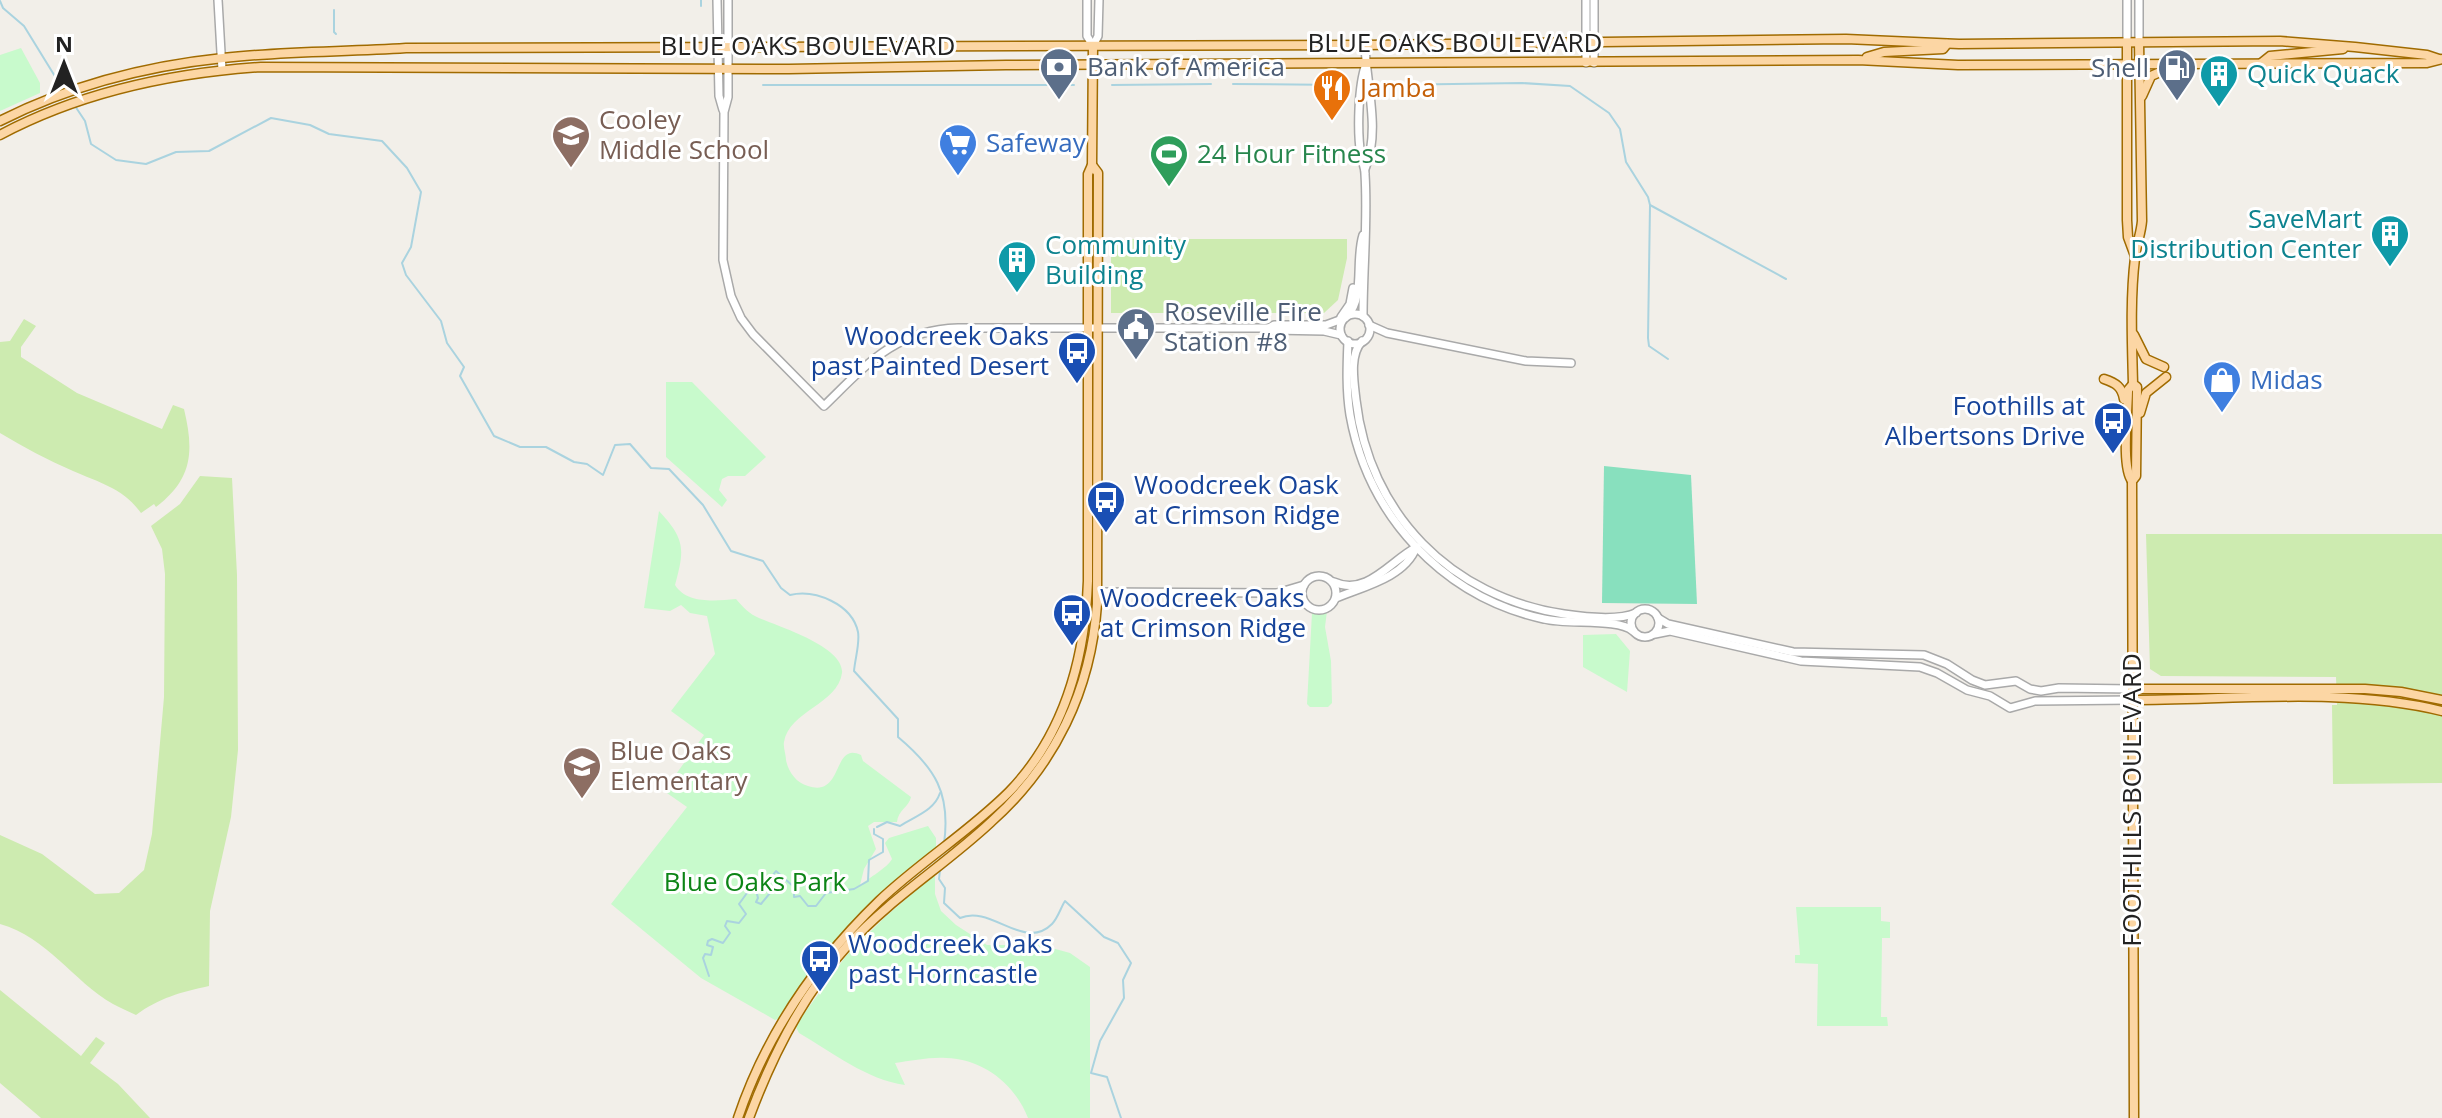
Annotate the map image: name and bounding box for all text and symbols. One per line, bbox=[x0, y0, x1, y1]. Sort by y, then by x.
north arrow bbox=[24, 24, 104, 104]
street label: BLUE OAKS BOULEVARD bbox=[1308, 24, 1602, 60]
street label: BLUE OAKS BOULEVARD bbox=[661, 27, 955, 63]
text: N bbox=[55, 28, 73, 58]
bank icon: Bank of America bbox=[1038, 46, 1080, 101]
fuel station icon: Shell bbox=[2156, 47, 2198, 102]
place label: Bank of America bbox=[1087, 48, 1285, 84]
place label: Shell bbox=[2091, 49, 2149, 85]
building icon: Quick Quack bbox=[2198, 53, 2240, 108]
place label: Quick Quack bbox=[2247, 55, 2400, 91]
restaurant icon: Jamba bbox=[1311, 67, 1353, 122]
place label: Jamba bbox=[1357, 69, 1436, 105]
place label: Cooley Middle School bbox=[599, 101, 769, 167]
school or university icon: Cooley Middle School bbox=[550, 114, 592, 169]
supermarket icon: Safeway bbox=[937, 122, 979, 177]
place label: Safeway bbox=[986, 124, 1087, 160]
sports icon: 24 Hour Fitness bbox=[1148, 133, 1190, 188]
place label: 24 Hour Fitness bbox=[1197, 135, 1386, 171]
place label: SaveMart Distribution Center bbox=[2130, 200, 2362, 266]
building icon: SaveMart Distribution Center bbox=[2369, 213, 2411, 268]
place label: Community Building bbox=[1045, 226, 1187, 292]
building icon: Community Building bbox=[996, 239, 1038, 294]
place label: Roseville Fire Station #8 bbox=[1164, 293, 1322, 359]
public building icon: Roseville Fire Station #8 bbox=[1115, 306, 1157, 361]
place label: Woodcreek Oaks past Painted Desert bbox=[811, 317, 1049, 383]
bus stop icon: Woodcreek Oaks past Painted Desert bbox=[1056, 330, 1098, 385]
shop icon: Midas bbox=[2201, 359, 2243, 414]
place label: Midas bbox=[2250, 361, 2323, 397]
place label: Foothills at Albertsons Drive bbox=[1885, 387, 2085, 453]
bus stop icon: Foothills at Albertsons Drive bbox=[2092, 400, 2134, 455]
place label: Woodcreek Oask at Crimson Ridge bbox=[1134, 466, 1340, 532]
bus stop icon: Woodcreek Oask at Crimson Ridge bbox=[1085, 479, 1127, 534]
place label: Woodcreek Oaks at Crimson Ridge bbox=[1100, 579, 1306, 645]
bus stop icon: Woodcreek Oaks at Crimson Ridge bbox=[1051, 592, 1093, 647]
street label: FOOTHILLS BOULEVARD bbox=[2113, 653, 2149, 947]
place label: Blue Oaks Elementary bbox=[610, 732, 749, 798]
school or university icon: Blue Oaks Elementary bbox=[561, 745, 603, 800]
park label: Blue Oaks Park bbox=[664, 863, 847, 899]
place label: Woodcreek Oaks past Horncastle bbox=[848, 925, 1053, 991]
bus stop icon: Woodcreek Oaks past Horncastle bbox=[799, 938, 841, 993]

